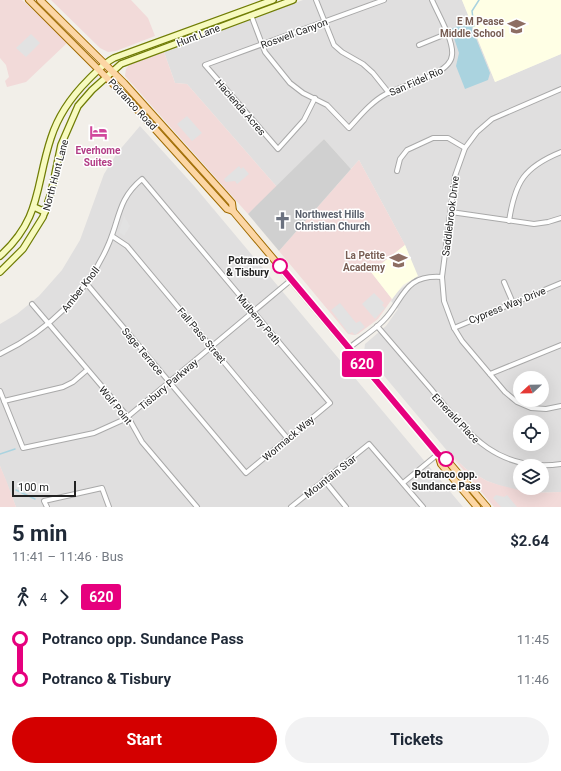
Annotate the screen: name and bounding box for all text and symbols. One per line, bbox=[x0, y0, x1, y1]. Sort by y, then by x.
street label: Roswell Canyon bbox=[259, 16, 329, 51]
place label: E M Pease Middle School bbox=[440, 16, 505, 39]
school or university icon: E M Pease Middle School bbox=[507, 17, 527, 37]
street label: Hunt Lane bbox=[175, 22, 221, 49]
street label: San Fidel Rio bbox=[388, 65, 445, 98]
street label: Potranco Road bbox=[106, 77, 159, 132]
street label: Hacienda Acres bbox=[213, 77, 268, 137]
hotel icon: Everhome Suites bbox=[88, 123, 108, 143]
street label: North Hunt Lane bbox=[41, 138, 70, 212]
place label: Everhome Suites bbox=[76, 145, 121, 168]
street label: Saddlebrook Drive bbox=[440, 175, 461, 257]
place label: Northwest Hills Christian Church bbox=[295, 209, 371, 232]
church icon: Northwest Hills Christian Church bbox=[272, 210, 292, 230]
place label: La Petite Academy bbox=[343, 250, 386, 273]
school or university icon: La Petite Academy bbox=[388, 251, 408, 271]
place label: Potranco & Tisbury bbox=[226, 255, 270, 278]
marker: Potranco & Tisbury bbox=[272, 258, 288, 274]
street label: Amber Knoll bbox=[59, 265, 101, 314]
street label: Cypress Way Drive bbox=[467, 285, 547, 326]
street label: Mulberry Path bbox=[234, 292, 283, 347]
street label: Fall Pass Street bbox=[175, 305, 228, 365]
street label: Sage Terrace bbox=[120, 326, 165, 377]
line badge: 620 bbox=[339, 351, 385, 377]
street label: Tisbury Parkway bbox=[137, 356, 200, 412]
text: 620 bbox=[350, 356, 374, 372]
north arrow bbox=[513, 371, 549, 407]
map controls bbox=[513, 371, 549, 495]
street label: Wolf Point bbox=[97, 384, 134, 427]
street label: Emerald Place bbox=[430, 391, 481, 445]
street label: Wormack Way bbox=[260, 414, 316, 463]
button: locate bbox=[513, 415, 549, 451]
marker: Potranco opp. Sundance Pass bbox=[438, 451, 454, 467]
street label: Mountain Star bbox=[302, 452, 359, 500]
button: layers bbox=[513, 459, 549, 495]
place label: Potranco opp. Sundance Pass bbox=[411, 469, 481, 492]
scale bar bbox=[12, 479, 76, 498]
text: 100 m bbox=[18, 481, 49, 494]
text: 5 min bbox=[12, 521, 67, 546]
text: $2.64 bbox=[510, 532, 549, 550]
text: 11:41 – 11:46 · Bus bbox=[12, 549, 124, 564]
icon: walk bbox=[12, 586, 34, 608]
icon: forward bbox=[53, 586, 75, 608]
text: 620 bbox=[89, 589, 113, 605]
text: 4 bbox=[40, 590, 47, 605]
text: Potranco opp. Sundance Pass bbox=[42, 630, 244, 648]
text: 11:45 bbox=[517, 632, 549, 647]
text: Potranco & Tisbury bbox=[42, 670, 171, 688]
text: 11:46 bbox=[517, 672, 549, 687]
button: Start bbox=[12, 717, 277, 763]
button: Tickets bbox=[285, 717, 549, 763]

